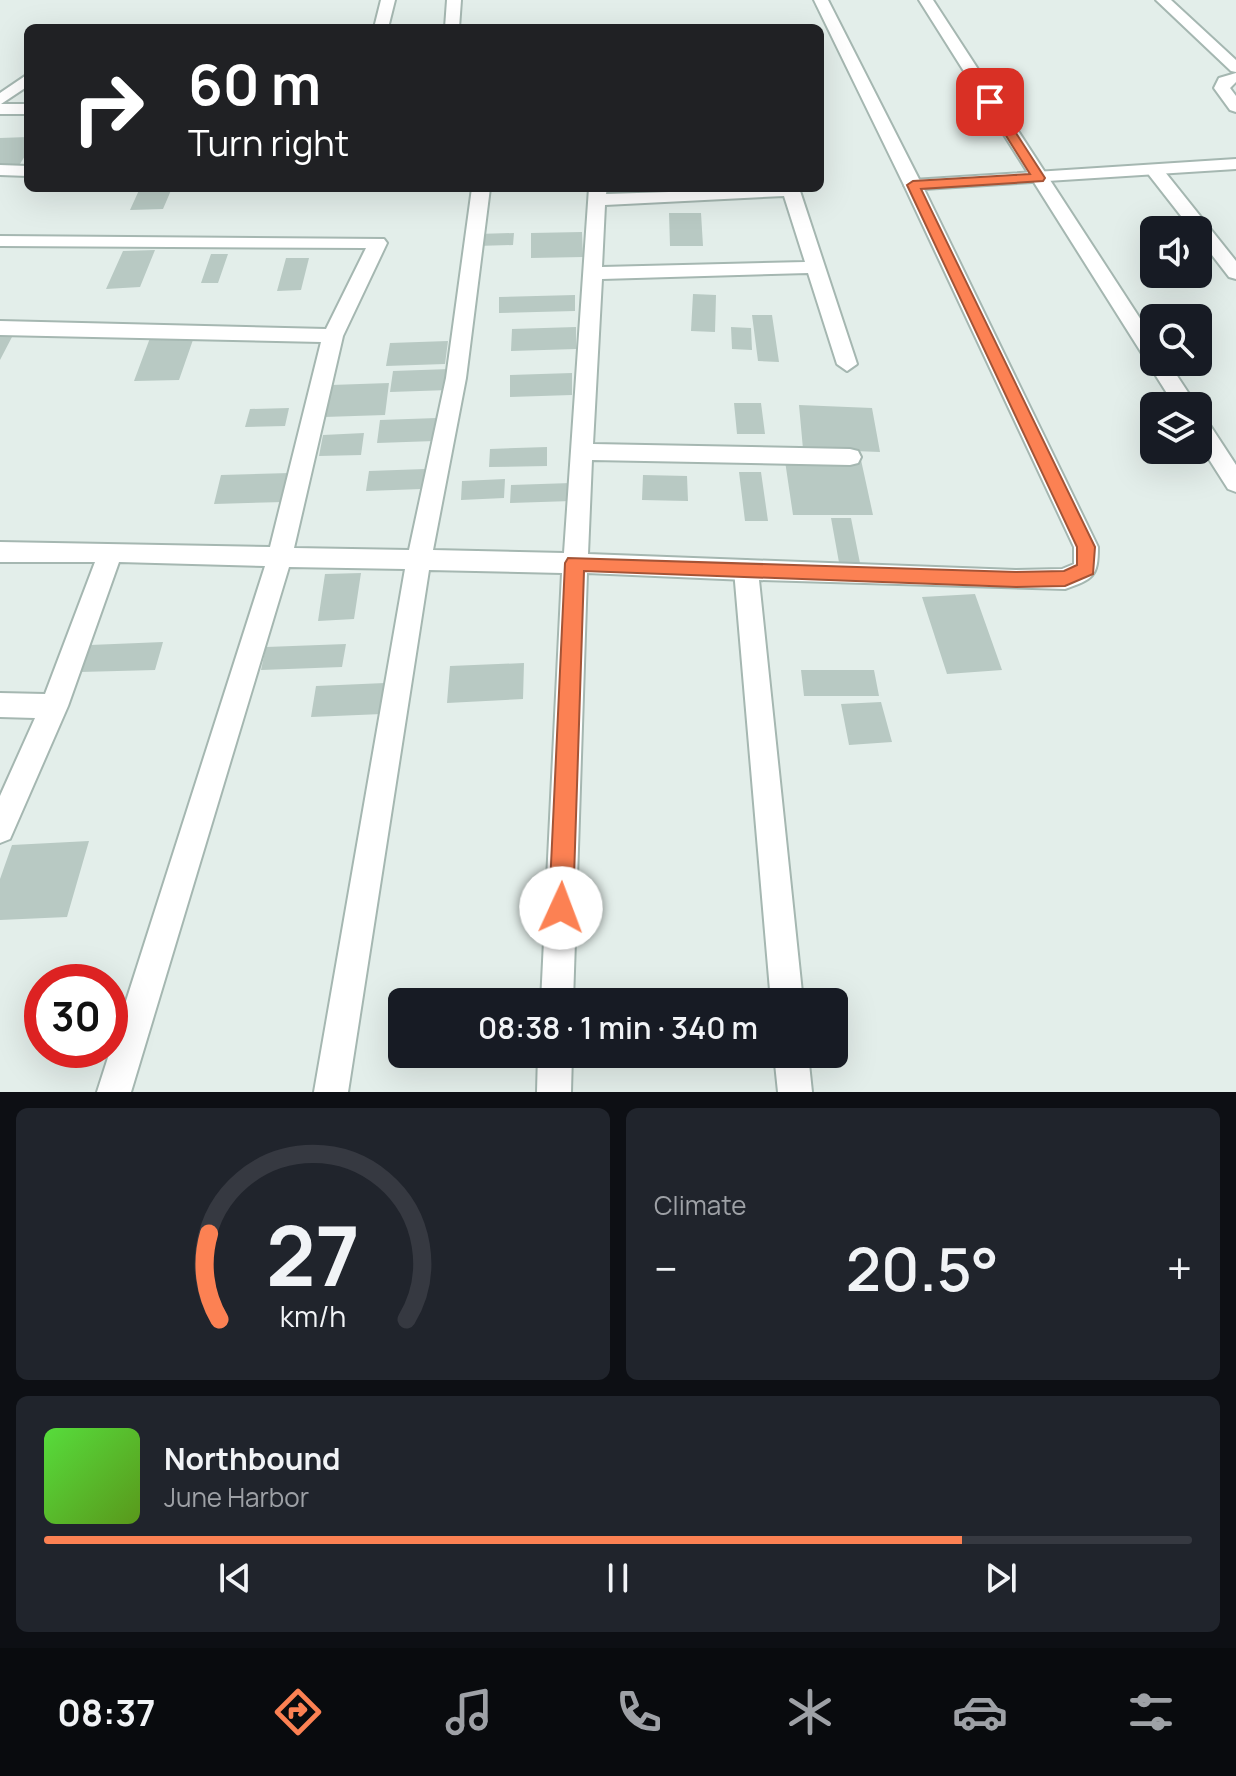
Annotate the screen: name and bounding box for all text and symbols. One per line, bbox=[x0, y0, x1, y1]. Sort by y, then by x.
text: 60 m bbox=[188, 45, 321, 122]
icon: right bbox=[56, 56, 160, 160]
pin bbox=[956, 68, 1024, 136]
icon: arrive bbox=[968, 80, 1012, 124]
text: Turn right bbox=[188, 118, 349, 167]
map controls bbox=[1140, 216, 1212, 464]
button: sound bbox=[1140, 216, 1212, 288]
button: search bbox=[1140, 304, 1212, 376]
button: layers bbox=[1140, 392, 1212, 464]
position arrow bbox=[519, 866, 603, 950]
speed limit sign: 30 bbox=[24, 964, 128, 1068]
text: 08:38 · 1 min · 340 m bbox=[478, 1007, 758, 1048]
text: Climate bbox=[654, 1187, 746, 1223]
text: 27 bbox=[266, 1197, 360, 1311]
text: 20.5° bbox=[846, 1227, 999, 1309]
text: − bbox=[654, 1238, 678, 1298]
text: + bbox=[1167, 1238, 1192, 1298]
text: km/h bbox=[280, 1297, 346, 1336]
text: Northbound bbox=[164, 1438, 341, 1479]
text: June Harbor bbox=[164, 1479, 309, 1515]
icon: previous bbox=[213, 1556, 257, 1600]
icon: pause bbox=[596, 1556, 640, 1600]
icon: next bbox=[979, 1556, 1023, 1600]
icon: directions bbox=[270, 1684, 326, 1740]
icon: music bbox=[441, 1684, 497, 1740]
icon: phone bbox=[611, 1684, 667, 1740]
icon: climate bbox=[782, 1684, 838, 1740]
icon: car bbox=[952, 1684, 1008, 1740]
icon: filters bbox=[1123, 1684, 1179, 1740]
text: 08:37 bbox=[57, 1688, 155, 1737]

